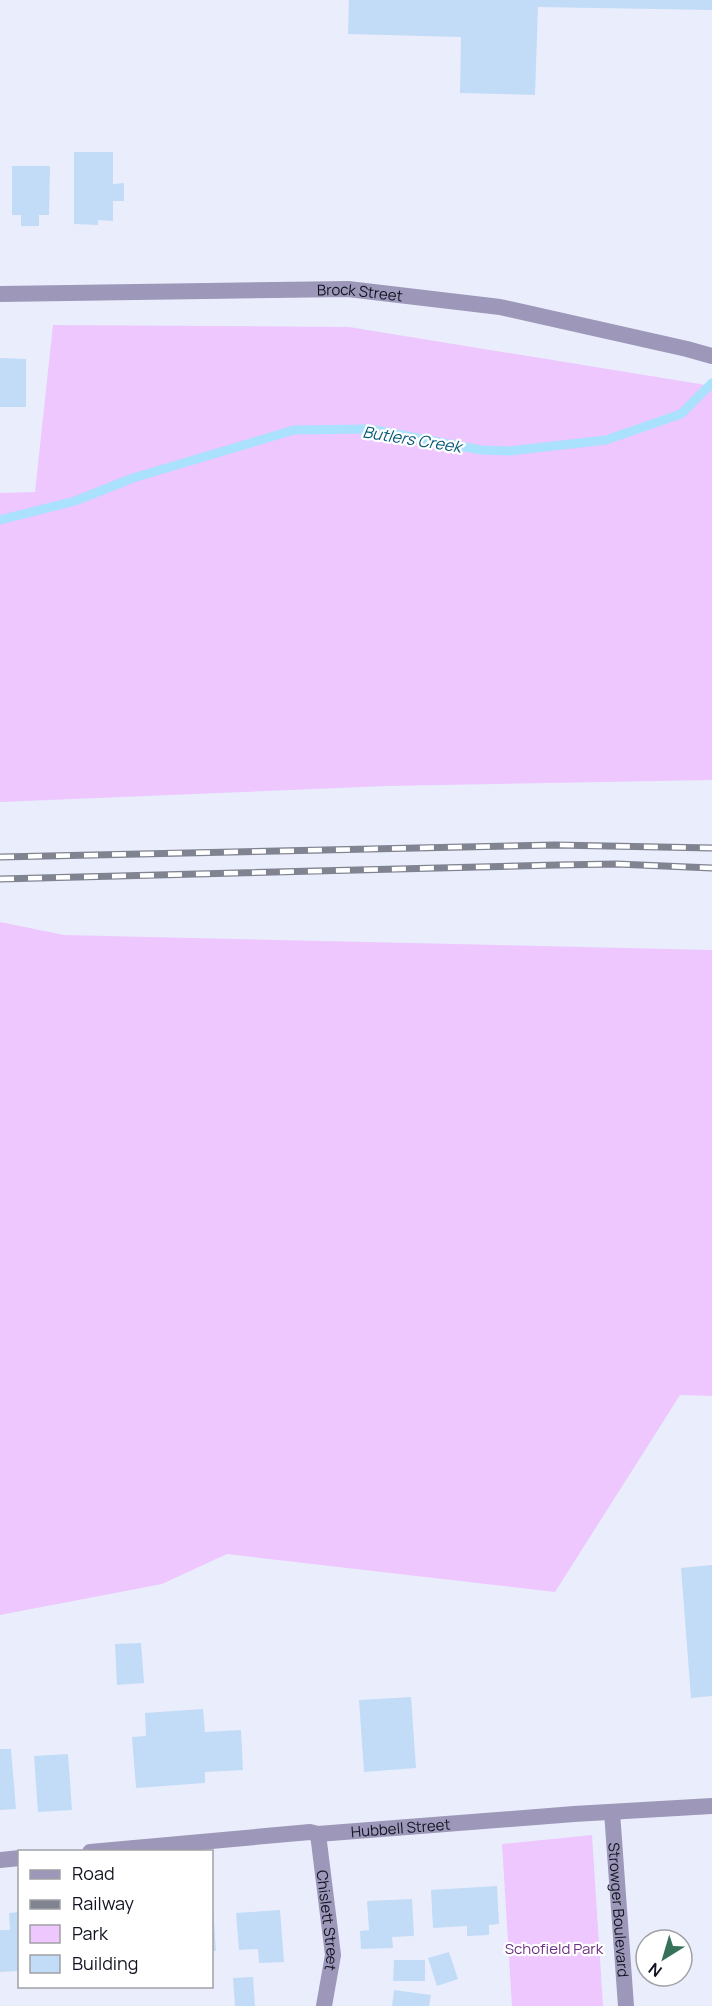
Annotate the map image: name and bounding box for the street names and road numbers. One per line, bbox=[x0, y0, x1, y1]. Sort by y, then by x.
street label: Brock Street bbox=[317, 278, 404, 306]
street label: Hubbell Street bbox=[350, 1813, 451, 1842]
street label: Strowger Boulevard bbox=[604, 1842, 634, 1978]
street label: Chislett Street bbox=[312, 1869, 344, 1972]

